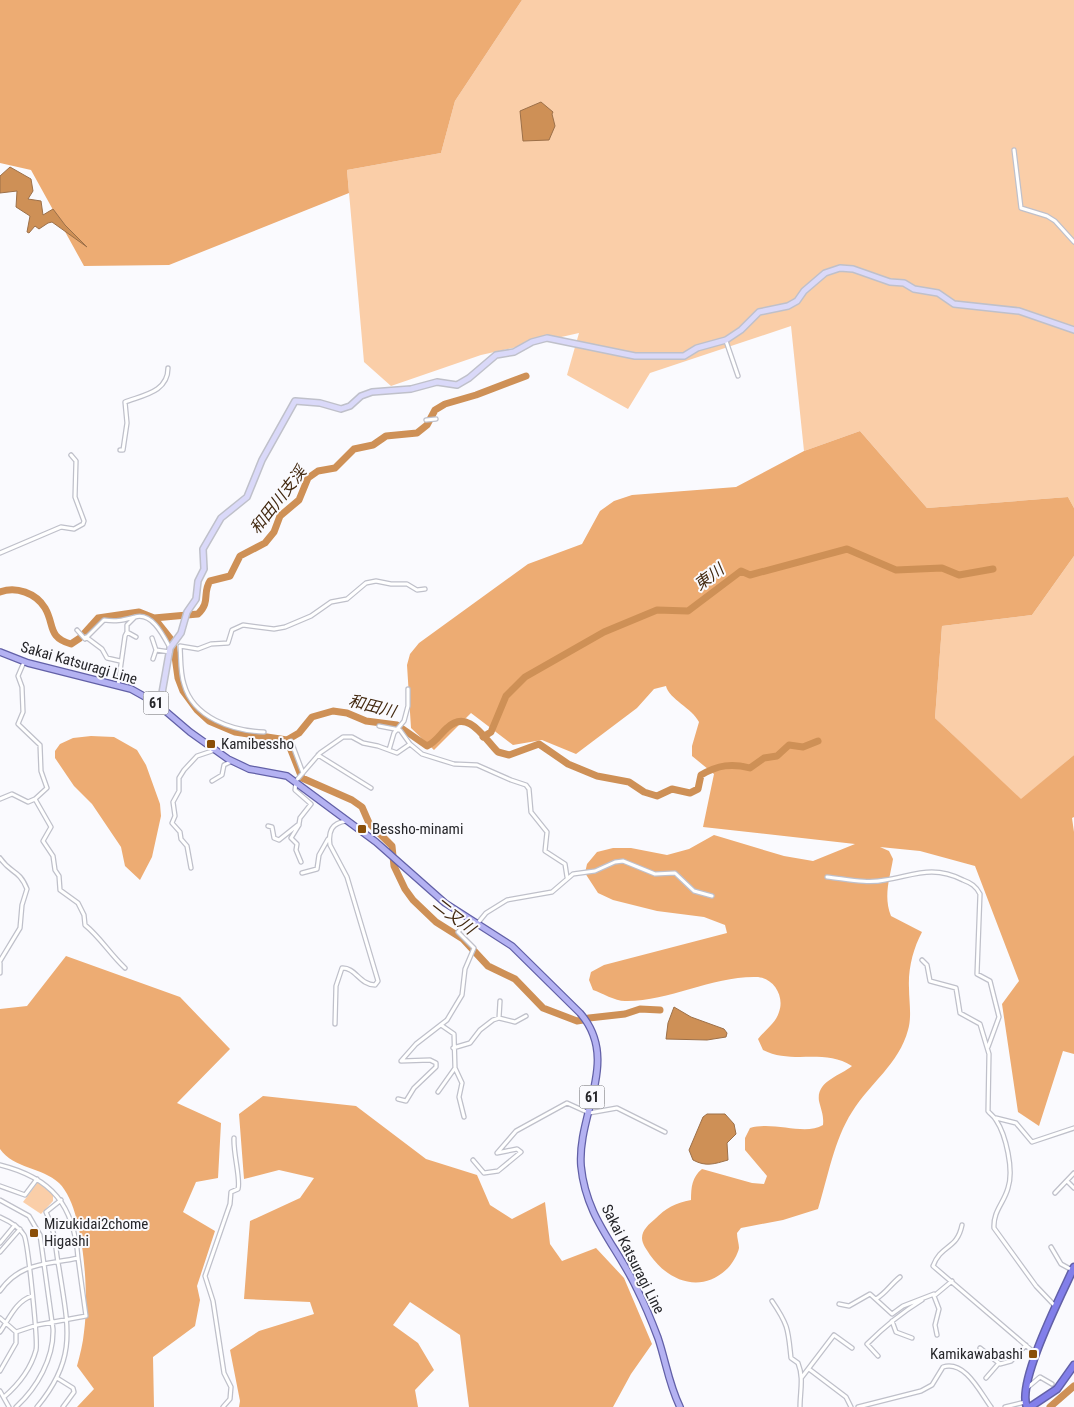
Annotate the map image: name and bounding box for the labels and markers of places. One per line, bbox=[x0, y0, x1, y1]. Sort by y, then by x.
place label: Kamibessho bbox=[221, 735, 294, 753]
marker: Kamibessho bbox=[205, 738, 217, 750]
place label: Bessho-minami bbox=[372, 820, 463, 838]
marker: Bessho-minami bbox=[356, 823, 368, 835]
place label: Mizukidai2chome Higashi bbox=[44, 1215, 148, 1250]
marker: Mizukidai2chome Higashi bbox=[28, 1227, 40, 1239]
place label: Kamikawabashi bbox=[930, 1345, 1023, 1363]
marker: Kamikawabashi bbox=[1027, 1348, 1039, 1360]

